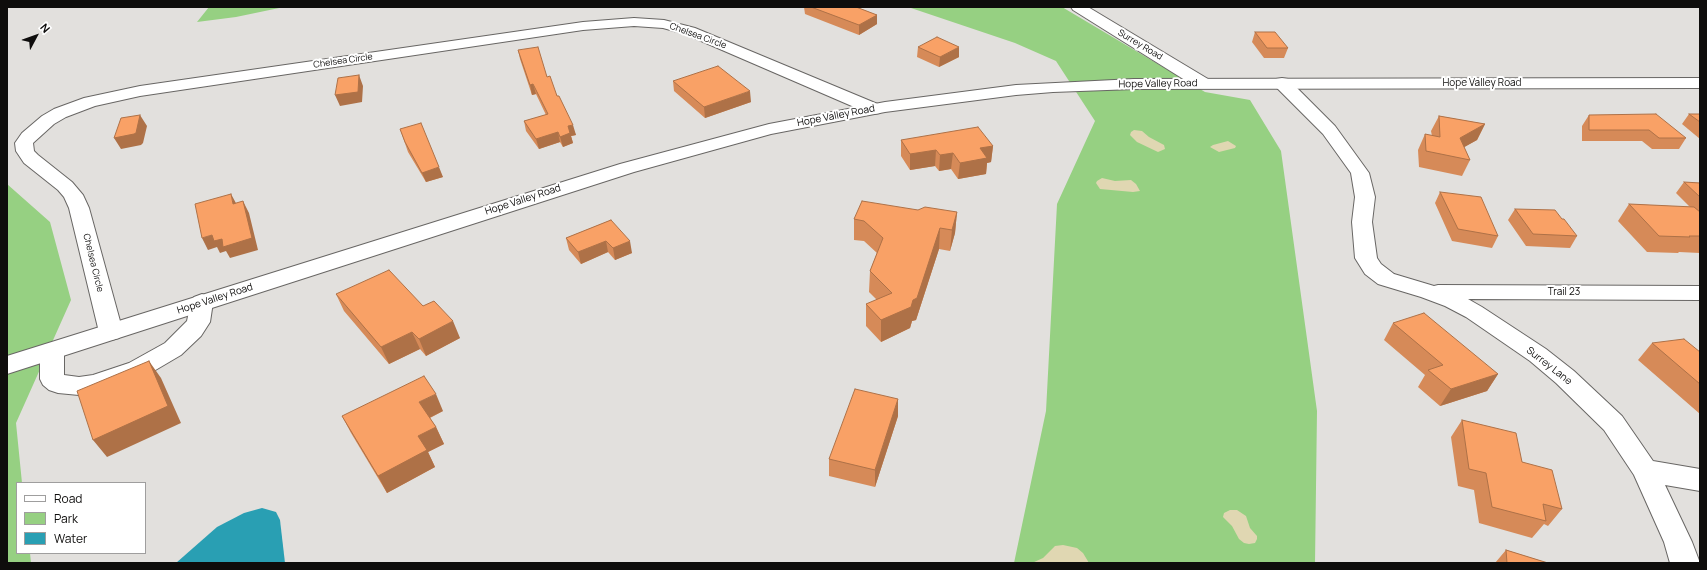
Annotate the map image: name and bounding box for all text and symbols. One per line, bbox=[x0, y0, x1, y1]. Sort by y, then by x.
north arrow bbox=[16, 16, 56, 56]
text: N bbox=[37, 20, 54, 36]
street label: Chelsea Circle bbox=[668, 21, 728, 51]
street label: Surrey Road bbox=[1116, 27, 1164, 63]
street label: Chelsea Circle bbox=[313, 51, 373, 71]
street label: Hope Valley Road bbox=[1118, 77, 1198, 91]
street label: Hope Valley Road bbox=[1442, 77, 1522, 89]
street label: Hope Valley Road bbox=[796, 103, 876, 129]
street label: Hope Valley Road bbox=[484, 182, 562, 218]
street label: Chelsea Circle bbox=[81, 233, 105, 293]
street label: Hope Valley Road bbox=[176, 281, 254, 317]
street label: Trail 23 bbox=[1548, 286, 1580, 298]
street label: Surrey Lane bbox=[1524, 344, 1574, 388]
legend bbox=[16, 482, 146, 554]
text: Road bbox=[54, 490, 82, 507]
text: Park bbox=[54, 510, 78, 527]
text: Water bbox=[54, 530, 87, 547]

